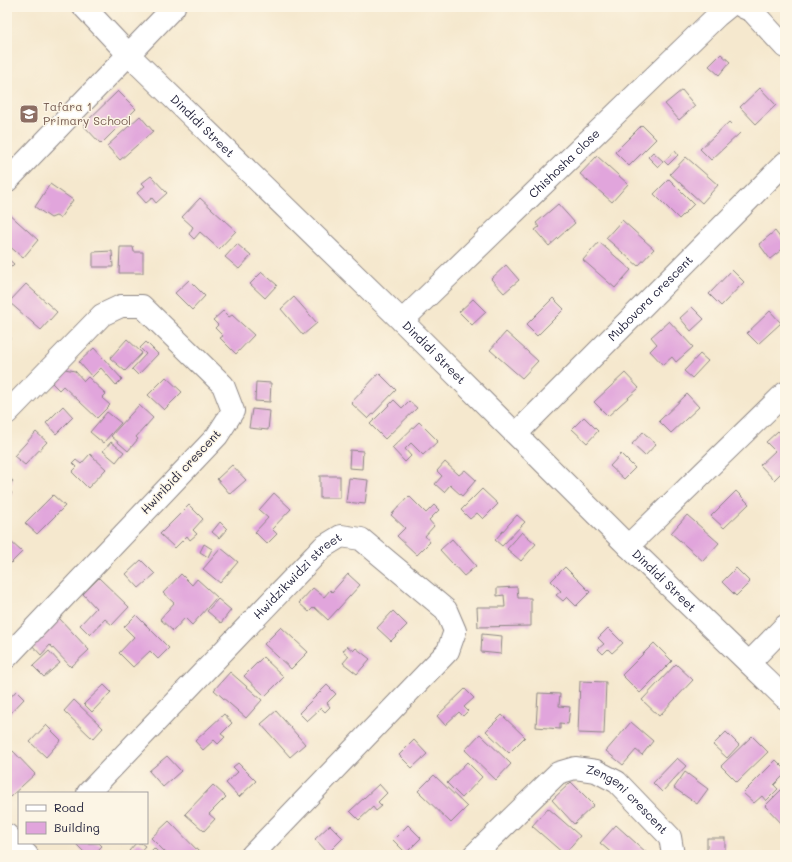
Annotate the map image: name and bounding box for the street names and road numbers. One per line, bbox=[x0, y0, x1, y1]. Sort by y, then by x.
street label: Dindidi Street bbox=[167, 91, 238, 160]
street label: Chishosha close bbox=[525, 125, 603, 201]
street label: Mubovora crescent bbox=[604, 251, 696, 344]
street label: Dindidi Street bbox=[399, 317, 470, 387]
street label: Hwiribidi crescent bbox=[137, 425, 224, 517]
street label: Hwidzikwidzi street bbox=[249, 528, 344, 622]
street label: Dindidi Street bbox=[629, 545, 700, 615]
street label: Zengeni crescent bbox=[585, 761, 672, 837]

